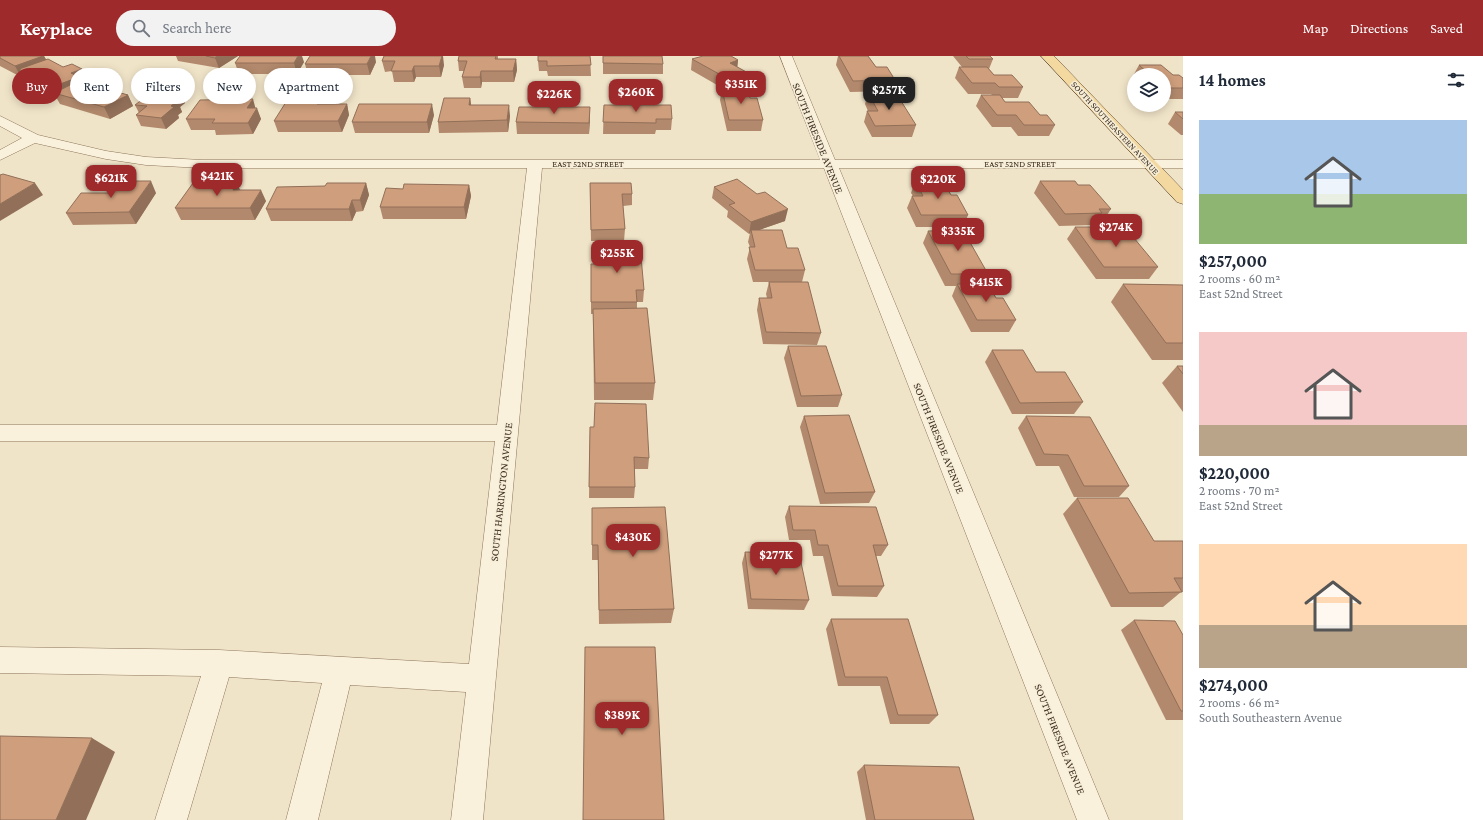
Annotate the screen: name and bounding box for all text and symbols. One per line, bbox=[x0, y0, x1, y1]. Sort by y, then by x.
search box bbox=[116, 10, 396, 46]
icon: search bbox=[130, 17, 152, 39]
text: Keyplace bbox=[20, 18, 92, 39]
text: Search here bbox=[162, 20, 231, 36]
text: Map bbox=[1303, 20, 1328, 36]
text: Directions bbox=[1350, 20, 1408, 36]
text: Saved bbox=[1430, 20, 1463, 36]
chip: Buy bbox=[12, 68, 62, 104]
chip: Rent bbox=[70, 68, 123, 104]
chip: Filters bbox=[131, 68, 195, 104]
chip: New bbox=[203, 68, 256, 104]
chip: Apartment bbox=[264, 68, 353, 104]
map controls bbox=[1127, 68, 1171, 112]
button: layers bbox=[1127, 68, 1171, 112]
icon: filters bbox=[1445, 69, 1467, 91]
pin: $351K bbox=[713, 71, 769, 105]
text: 14 homes bbox=[1199, 71, 1266, 90]
text: $351K bbox=[725, 76, 757, 91]
pin: $257K bbox=[861, 77, 917, 111]
pin: $260K bbox=[608, 79, 664, 113]
street label: SOUTH SOUTHEASTERN AVENUE bbox=[1069, 79, 1161, 177]
pin: $226K bbox=[526, 81, 582, 115]
street label: SOUTH FIRESIDE AVENUE bbox=[790, 81, 846, 195]
text: $257K bbox=[872, 82, 906, 97]
text: $260K bbox=[618, 84, 654, 99]
text: $226K bbox=[537, 86, 571, 101]
icon: home bbox=[1297, 146, 1369, 218]
street label: EAST 52ND STREET bbox=[552, 159, 624, 169]
street label: EAST 52ND STREET bbox=[984, 159, 1056, 169]
pin: $421K bbox=[189, 163, 245, 197]
pin: $621K bbox=[83, 165, 139, 199]
pin: $220K bbox=[910, 166, 966, 200]
text: $421K bbox=[200, 168, 234, 183]
text: $621K bbox=[94, 170, 128, 185]
text: $220K bbox=[920, 171, 956, 186]
pin: $274K bbox=[1088, 214, 1144, 248]
pin: $335K bbox=[930, 218, 986, 252]
text: $274K bbox=[1099, 219, 1133, 234]
text: $335K bbox=[941, 223, 975, 238]
pin: $255K bbox=[589, 240, 645, 274]
text: $255K bbox=[600, 245, 634, 260]
text: $257,000 bbox=[1199, 252, 1267, 271]
pin: $415K bbox=[958, 269, 1014, 303]
text: 2 rooms · 60 m² bbox=[1199, 271, 1280, 286]
text: $415K bbox=[969, 274, 1003, 289]
text: East 52nd Street bbox=[1199, 286, 1283, 301]
icon: home bbox=[1297, 358, 1369, 430]
street label: SOUTH FIRESIDE AVENUE bbox=[911, 381, 967, 495]
street label: SOUTH HARRINGTON AVENUE bbox=[488, 422, 514, 562]
text: $220,000 bbox=[1199, 464, 1270, 483]
text: 2 rooms · 70 m² bbox=[1199, 483, 1280, 498]
text: East 52nd Street bbox=[1199, 498, 1283, 513]
pin: $430K bbox=[605, 524, 661, 558]
text: $430K bbox=[615, 529, 651, 544]
pin: $277K bbox=[748, 542, 804, 576]
text: $277K bbox=[759, 547, 793, 562]
icon: home bbox=[1297, 570, 1369, 642]
text: $274,000 bbox=[1199, 676, 1268, 695]
street label: SOUTH FIRESIDE AVENUE bbox=[1032, 682, 1088, 796]
text: 2 rooms · 66 m² bbox=[1199, 695, 1280, 710]
pin: $389K bbox=[594, 702, 650, 736]
text: $389K bbox=[604, 707, 640, 722]
text: South Southeastern Avenue bbox=[1199, 710, 1342, 725]

